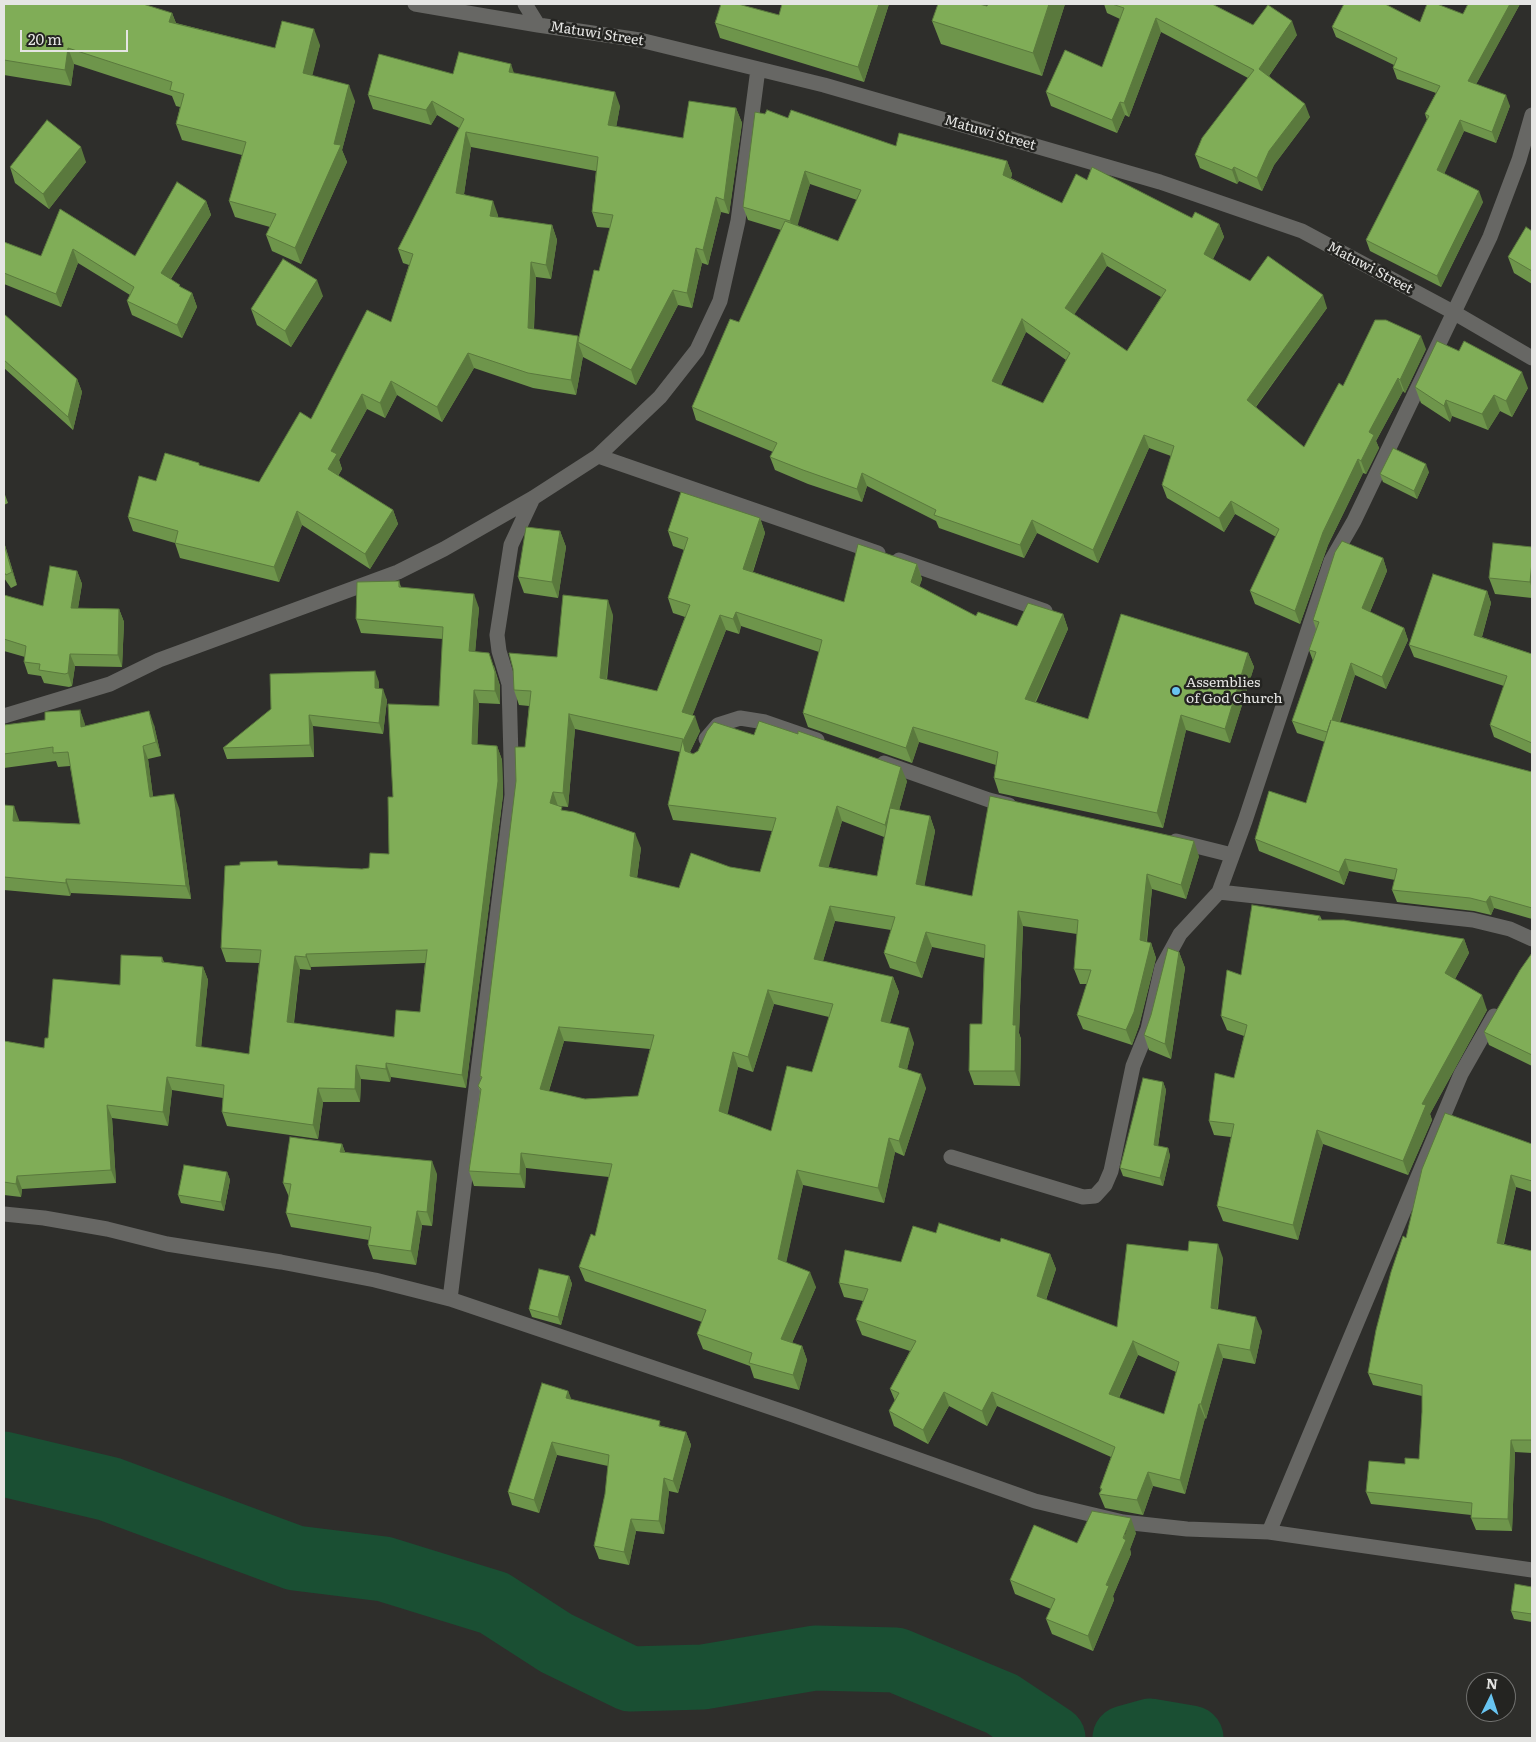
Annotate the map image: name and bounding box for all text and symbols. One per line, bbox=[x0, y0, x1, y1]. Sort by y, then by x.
street label: Matuwi Street bbox=[549, 18, 645, 50]
scale bar bbox=[22, 20, 130, 52]
text: 20 m bbox=[28, 27, 62, 50]
street label: Matuwi Street bbox=[942, 112, 1038, 154]
street label: Matuwi Street bbox=[1324, 238, 1416, 298]
place label: Assemblies of God Church bbox=[1186, 675, 1283, 708]
marker: Assemblies of God Church bbox=[1170, 685, 1182, 697]
north arrow bbox=[1466, 1672, 1516, 1722]
text: N bbox=[1485, 1673, 1499, 1693]

